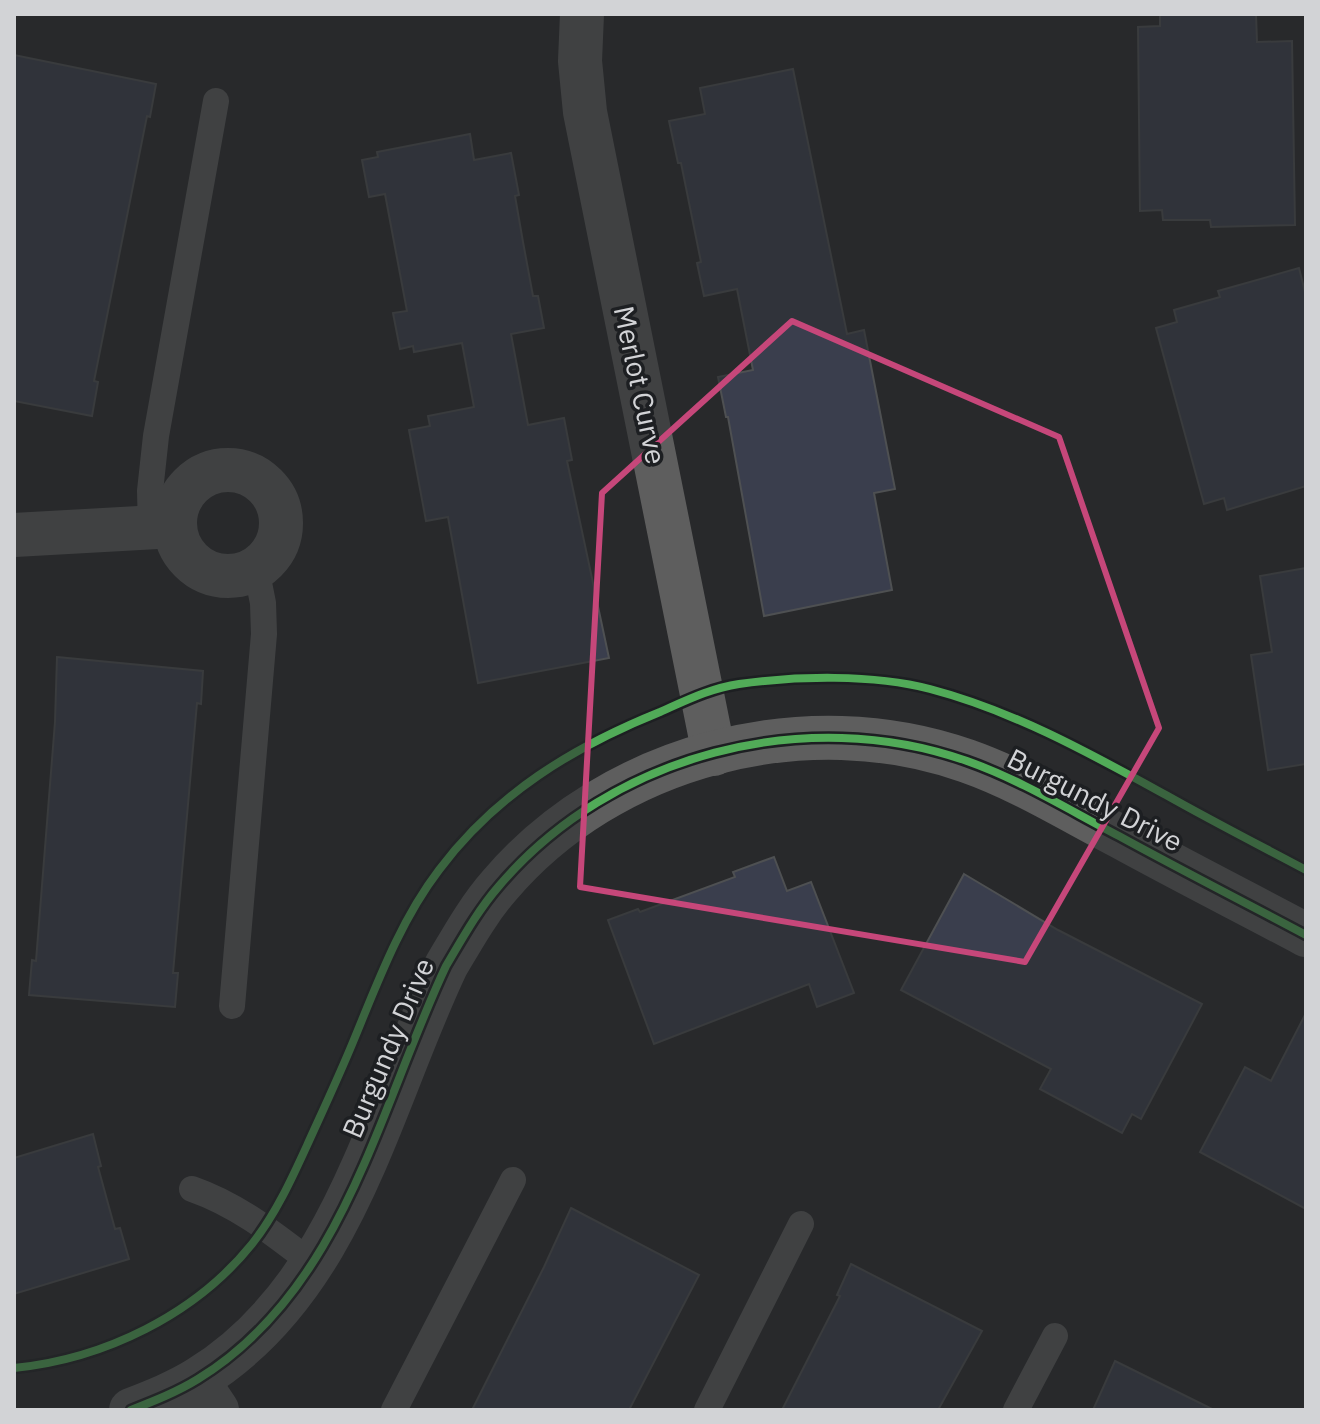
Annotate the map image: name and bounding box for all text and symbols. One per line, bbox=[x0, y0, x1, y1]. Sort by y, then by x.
street label: Merlot Curve bbox=[606, 302, 675, 467]
street label: Burgundy Drive bbox=[1001, 739, 1189, 860]
street label: Burgundy Drive bbox=[333, 952, 442, 1143]

